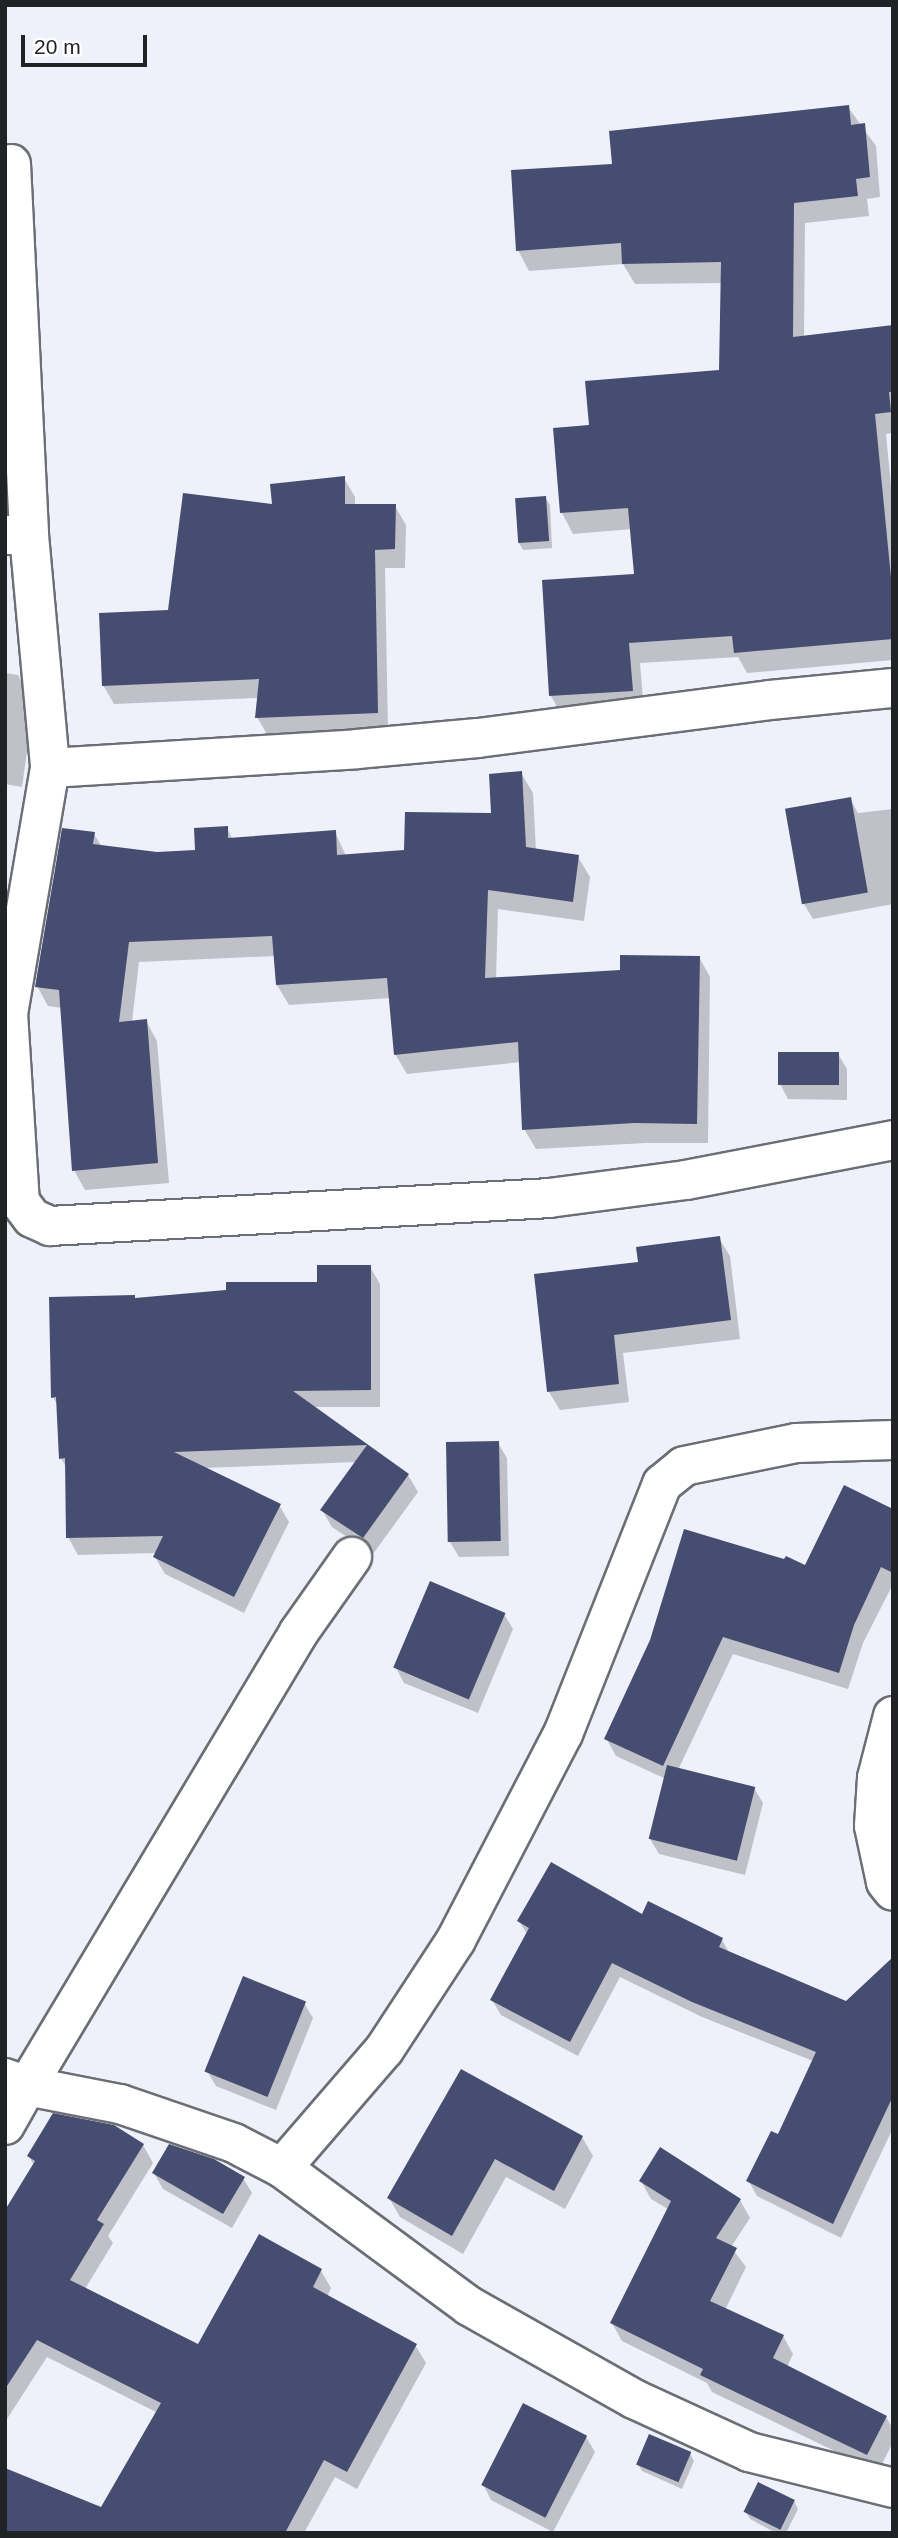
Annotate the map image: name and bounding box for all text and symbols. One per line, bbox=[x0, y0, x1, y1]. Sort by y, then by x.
scale bar bbox=[24, 21, 150, 65]
text: 20 m bbox=[34, 35, 81, 58]

